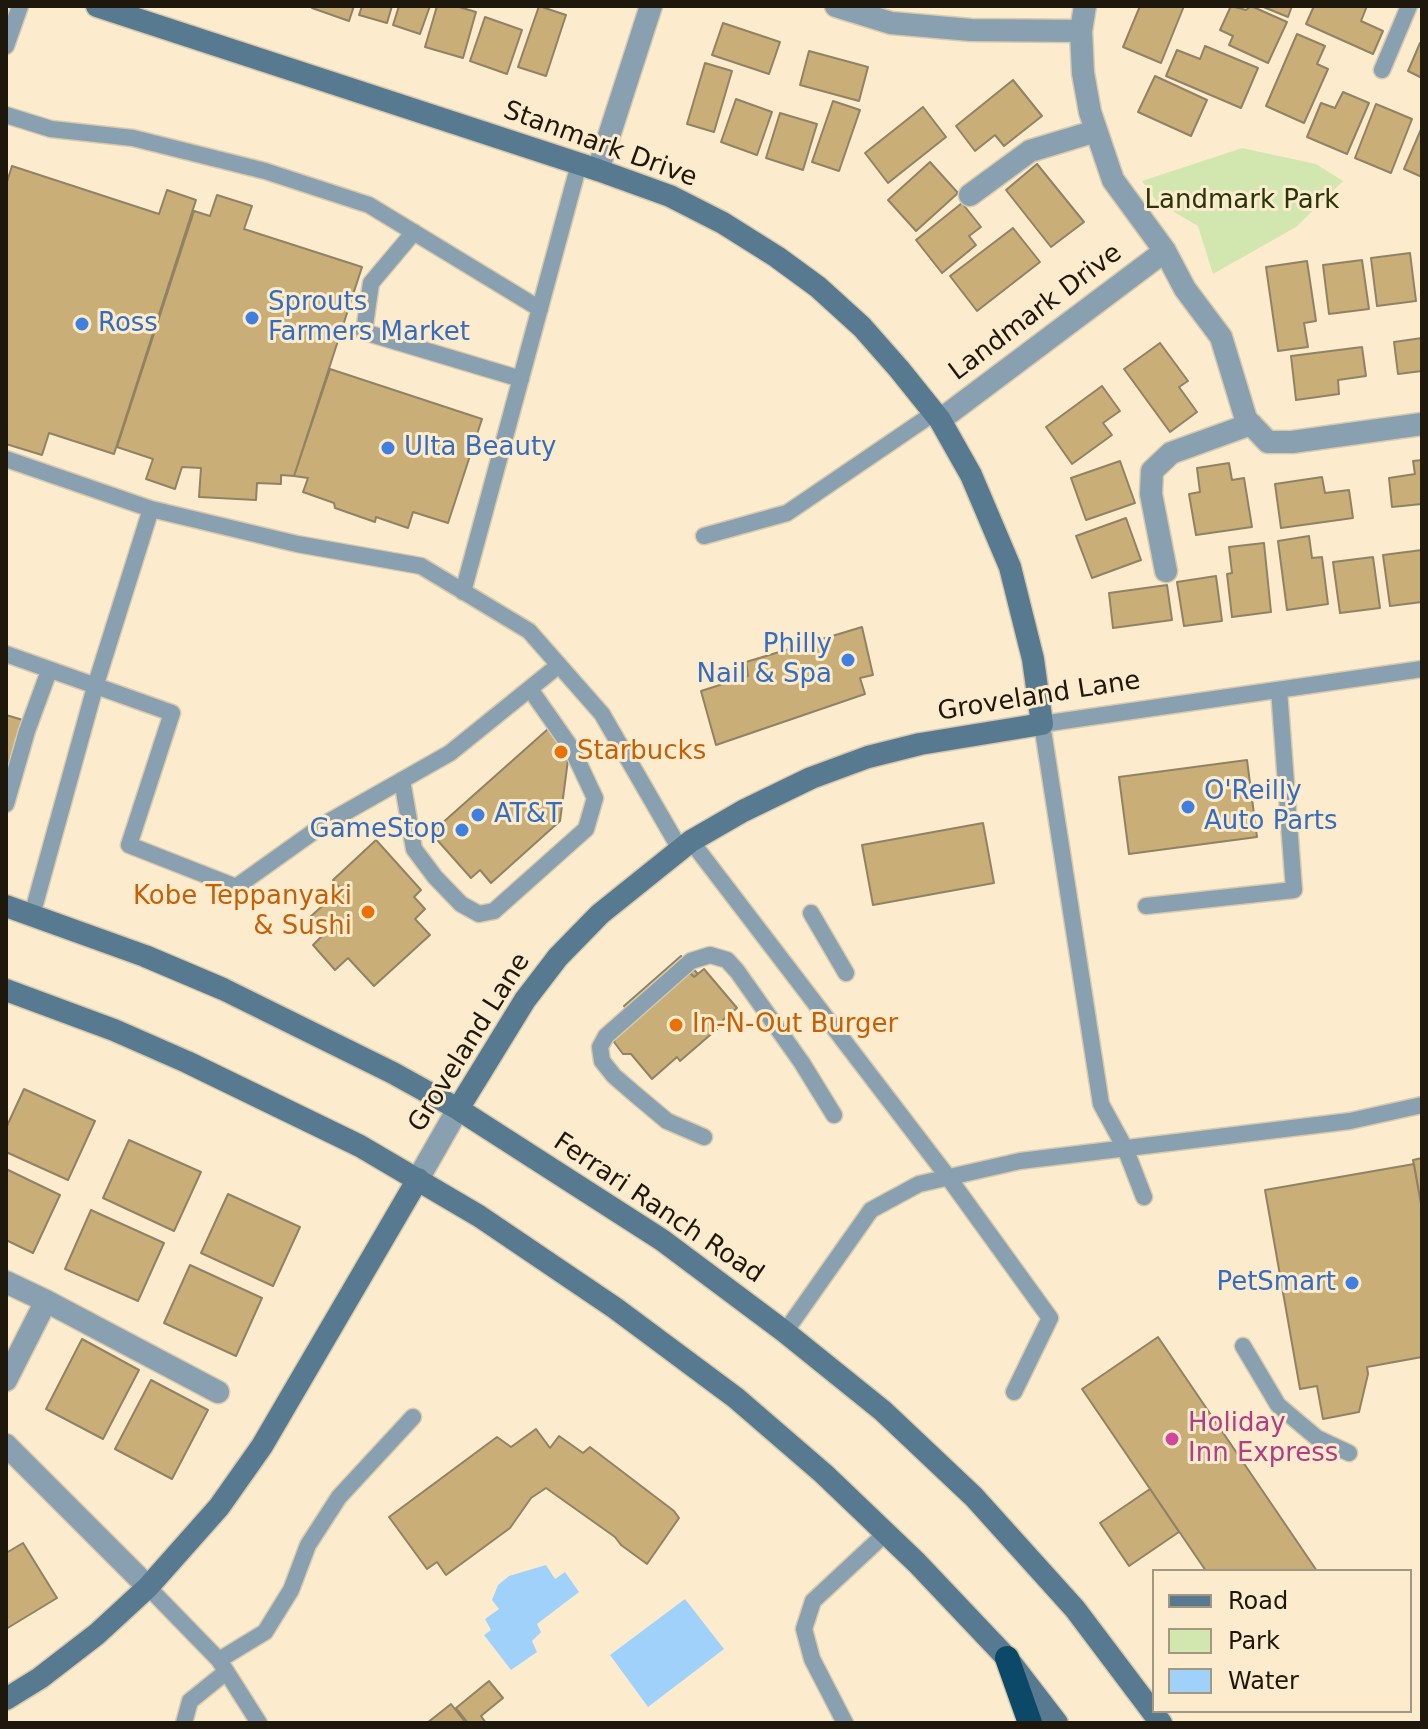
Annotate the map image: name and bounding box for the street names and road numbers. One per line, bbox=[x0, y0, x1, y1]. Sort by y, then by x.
street label: Stanmark Drive bbox=[499, 96, 701, 194]
street label: Landmark Drive bbox=[944, 238, 1128, 388]
street label: Groveland Lane bbox=[935, 666, 1143, 728]
street label: Groveland Lane bbox=[402, 948, 538, 1138]
street label: Ferrari Ranch Road bbox=[547, 1127, 769, 1291]

